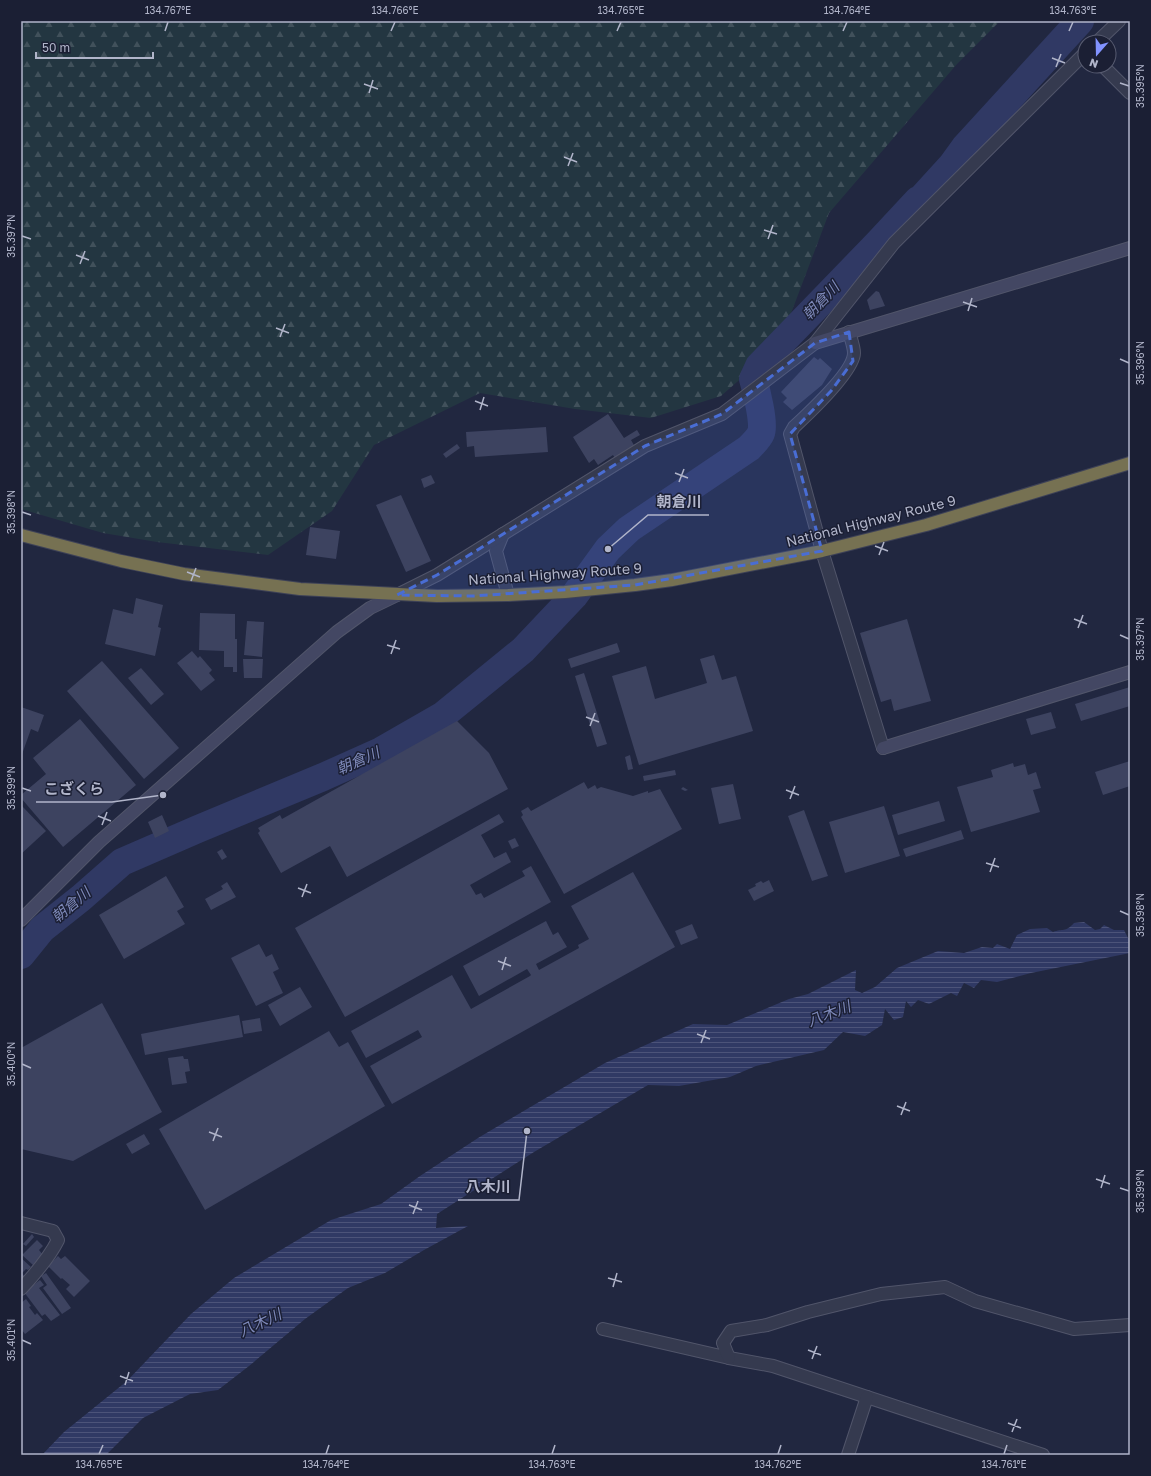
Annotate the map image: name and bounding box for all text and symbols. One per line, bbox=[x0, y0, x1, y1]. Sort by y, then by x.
text: 134.767°E bbox=[145, 4, 191, 16]
text: 134.766°E bbox=[371, 4, 419, 16]
text: 134.765°E bbox=[598, 4, 644, 16]
text: 134.764°E bbox=[824, 4, 870, 16]
text: 134.763°E bbox=[1050, 4, 1097, 16]
scale bar bbox=[36, 34, 153, 60]
north arrow bbox=[1077, 34, 1117, 74]
text: 50 m bbox=[42, 40, 70, 55]
text: N bbox=[1087, 56, 1100, 71]
text: 35.395°N bbox=[1134, 64, 1146, 108]
text: 35.397°N bbox=[5, 214, 17, 258]
water label: 朝倉川 bbox=[798, 276, 844, 323]
text: 35.396°N bbox=[1134, 341, 1146, 385]
callout: 朝倉川 bbox=[648, 488, 709, 515]
text: 35.398°N bbox=[5, 490, 17, 534]
street label: National Highway Route 9 bbox=[784, 491, 957, 550]
text: 朝倉川 bbox=[656, 492, 702, 510]
street label: National Highway Route 9 bbox=[468, 559, 642, 588]
text: 35.397°N bbox=[1134, 617, 1146, 661]
water label: 朝倉川 bbox=[333, 742, 384, 777]
text: 35.399°N bbox=[5, 766, 17, 810]
callout: こざくら bbox=[36, 775, 112, 802]
text: こざくら bbox=[44, 779, 104, 797]
water label: 朝倉川 bbox=[47, 882, 95, 926]
text: 35.398°N bbox=[1134, 893, 1146, 937]
water label: 八木川 bbox=[804, 996, 855, 1030]
text: 35.400°N bbox=[5, 1042, 17, 1086]
text: 35.399°N bbox=[1134, 1169, 1146, 1213]
callout: 八木川 bbox=[458, 1173, 519, 1200]
text: 八木川 bbox=[465, 1177, 511, 1195]
water label: 八木川 bbox=[235, 1304, 286, 1340]
text: 35.401°N bbox=[5, 1319, 17, 1361]
text: 134.765°E bbox=[76, 1458, 122, 1470]
text: 134.764°E bbox=[303, 1458, 349, 1470]
text: 134.763°E bbox=[529, 1458, 576, 1470]
text: 134.762°E bbox=[755, 1458, 801, 1470]
text: 134.761°E bbox=[981, 1458, 1027, 1470]

